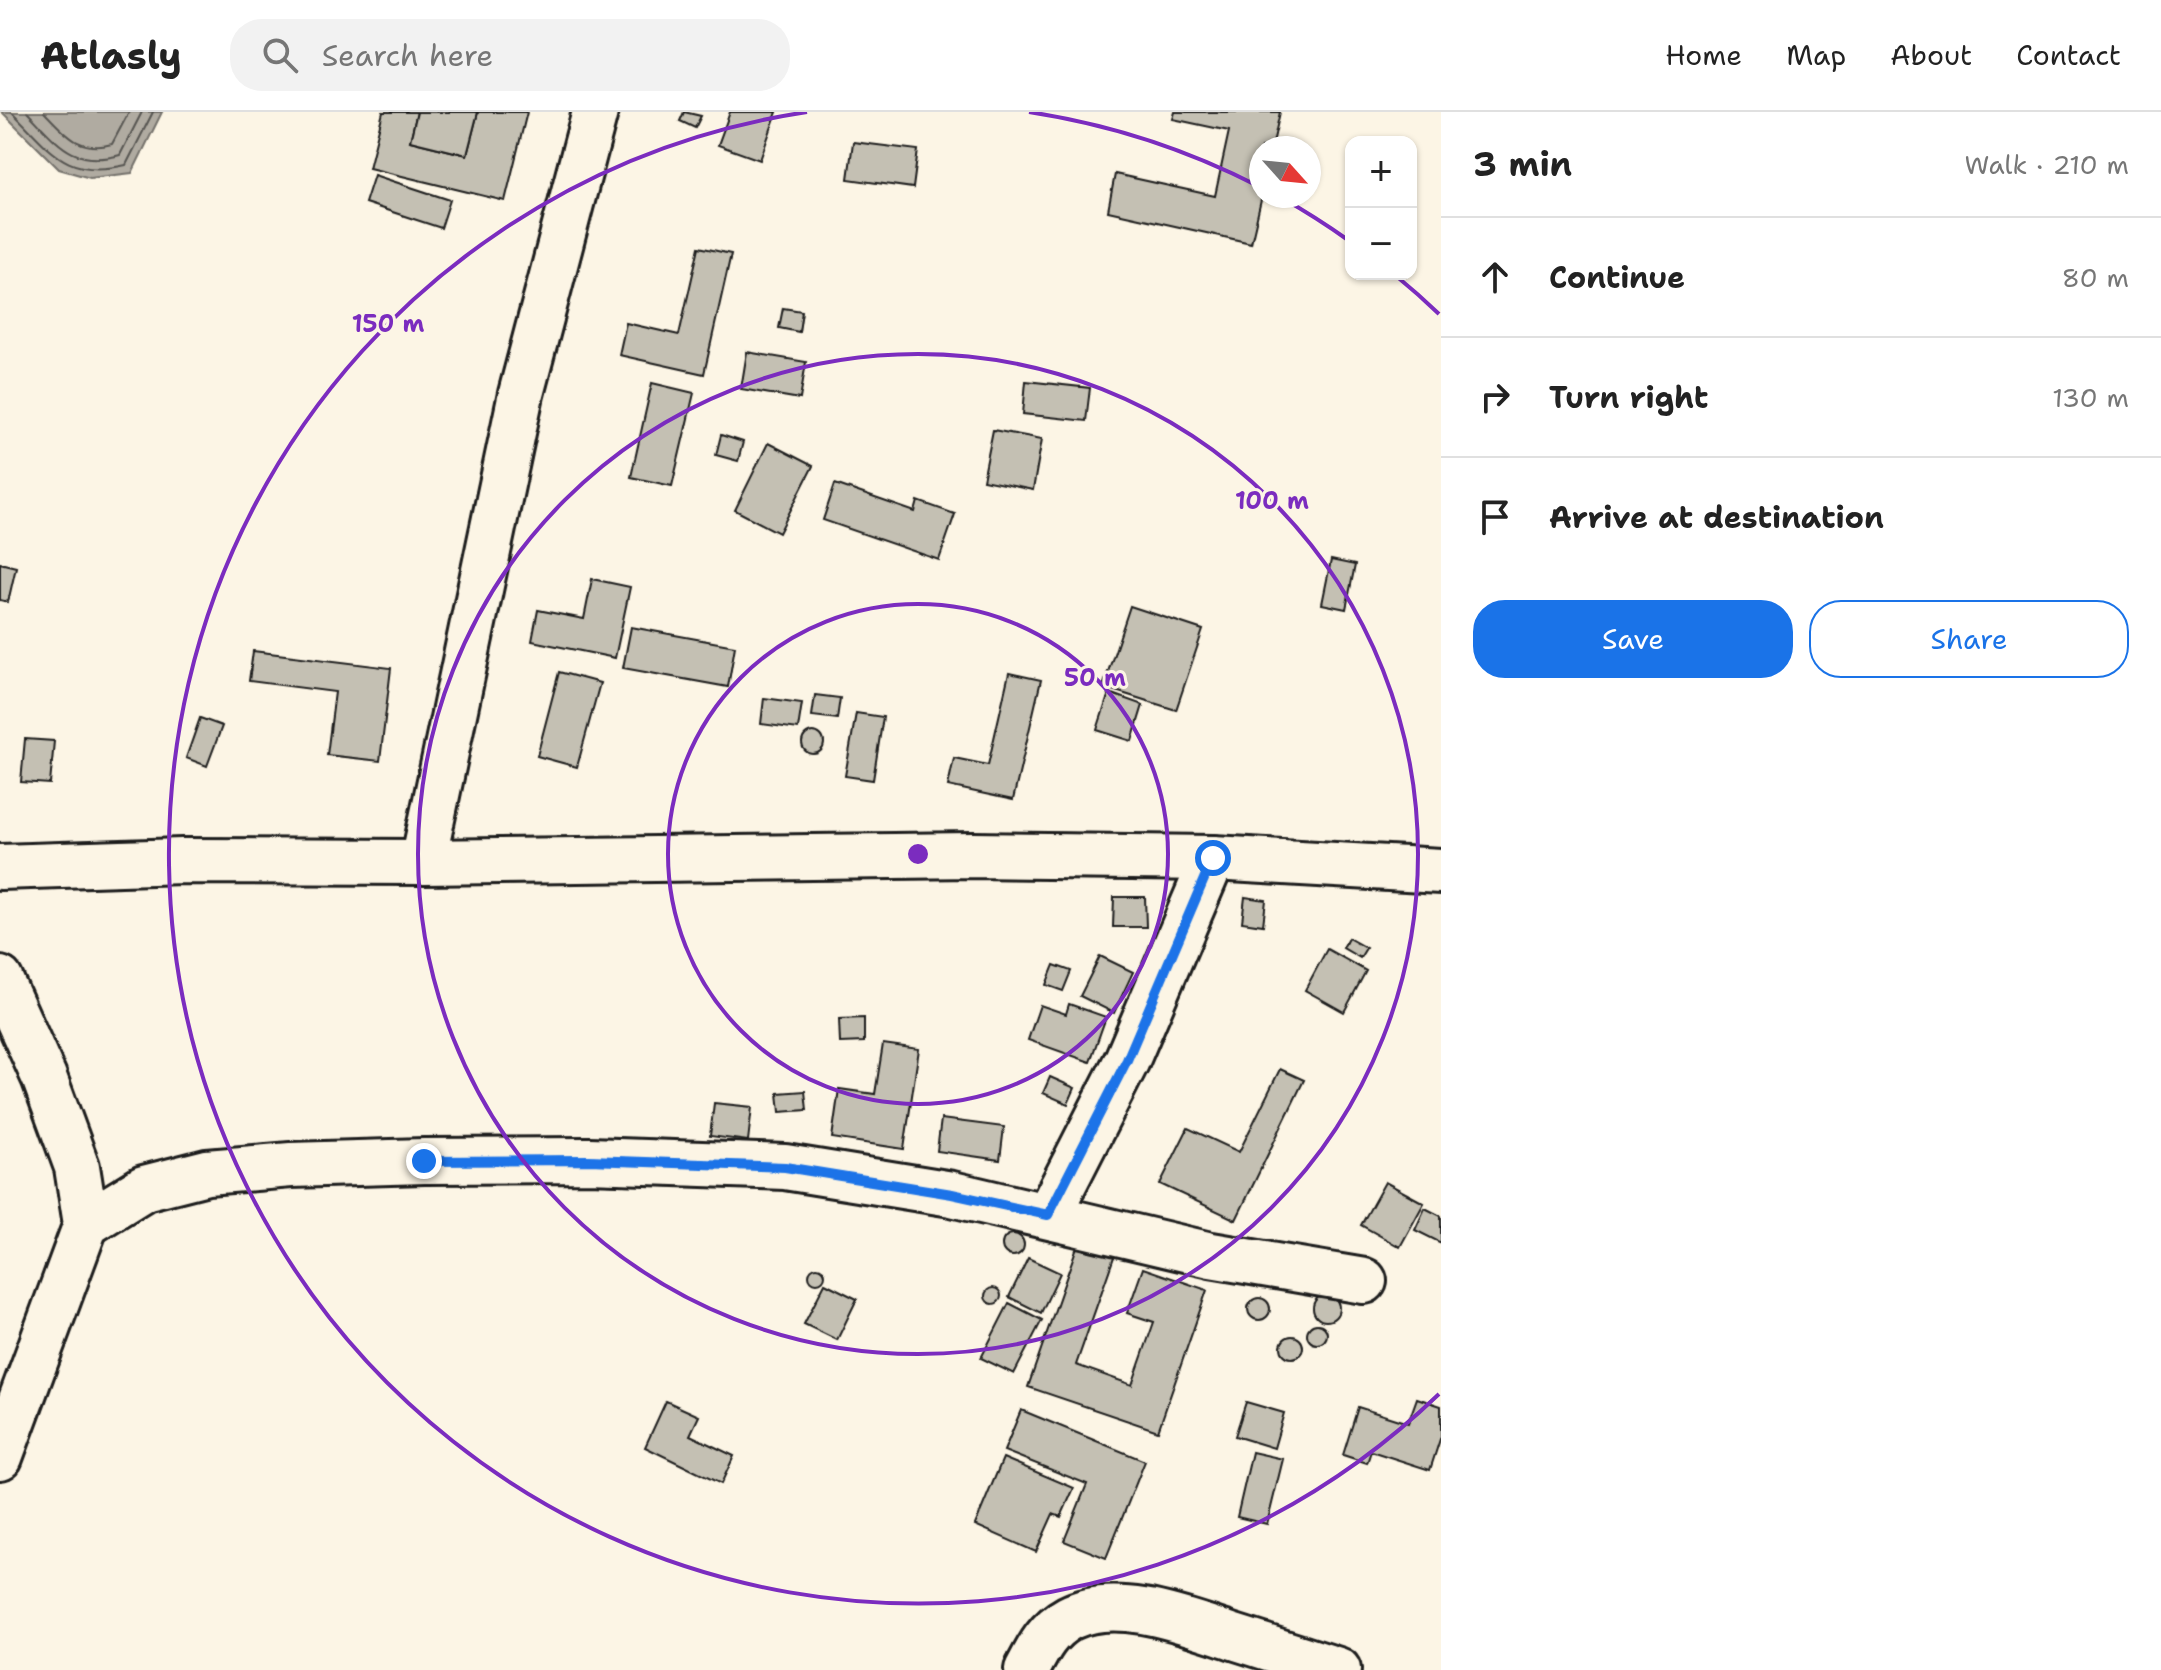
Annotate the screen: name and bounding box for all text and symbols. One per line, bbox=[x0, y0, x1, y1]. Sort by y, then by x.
search box bbox=[230, 19, 790, 91]
text: Atlasly bbox=[40, 30, 182, 81]
icon: search bbox=[258, 33, 302, 77]
text: Search here bbox=[322, 35, 493, 76]
text: Home bbox=[1665, 36, 1742, 74]
text: Map bbox=[1786, 36, 1846, 74]
text: About bbox=[1890, 36, 1972, 74]
text: Contact bbox=[2016, 36, 2121, 74]
north arrow bbox=[1249, 136, 1321, 208]
map controls bbox=[1345, 136, 1417, 280]
button: + bbox=[1345, 136, 1417, 208]
text: 3 min bbox=[1473, 141, 1572, 187]
text: Walk · 210 m bbox=[1965, 147, 2129, 182]
button: − bbox=[1345, 208, 1417, 280]
icon: ahead bbox=[1473, 255, 1517, 299]
text: Continue bbox=[1549, 257, 1685, 298]
text: 80 m bbox=[2062, 260, 2129, 295]
text: 150 m bbox=[352, 308, 424, 340]
icon: right bbox=[1473, 375, 1517, 419]
text: Turn right bbox=[1549, 377, 1708, 418]
text: 130 m bbox=[2052, 380, 2129, 415]
text: 100 m bbox=[1235, 485, 1309, 517]
icon: arrive bbox=[1473, 495, 1517, 539]
text: Arrive at destination bbox=[1549, 497, 1884, 538]
button: Save bbox=[1473, 600, 1793, 678]
button: Share bbox=[1809, 600, 2129, 678]
text: 50 m bbox=[1064, 662, 1126, 694]
centre of rings bbox=[904, 840, 932, 868]
route start bbox=[1195, 840, 1231, 876]
route end bbox=[406, 1143, 442, 1179]

